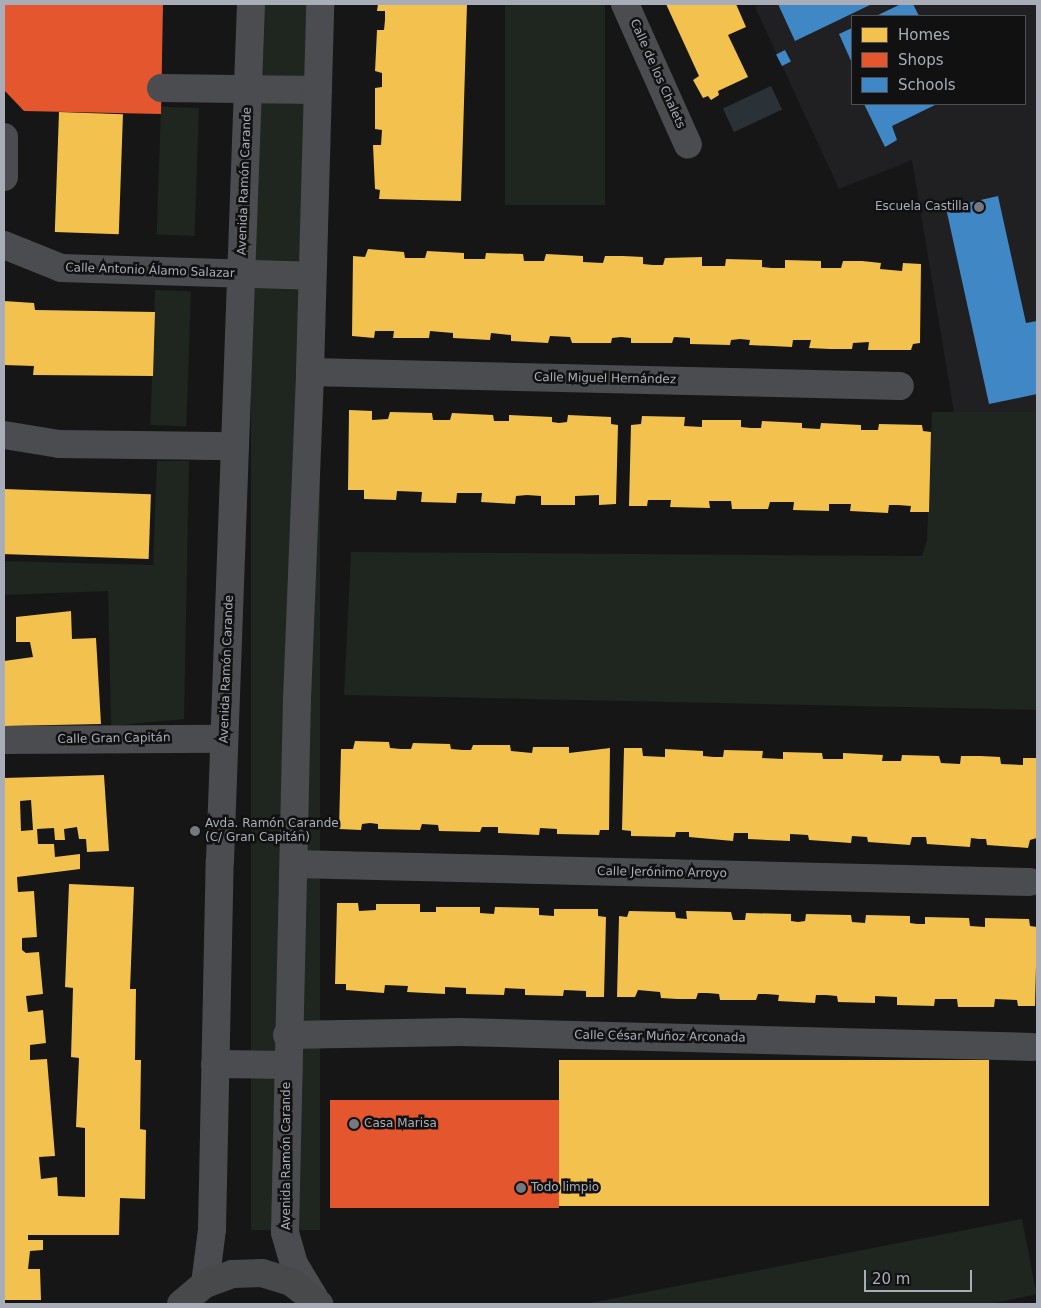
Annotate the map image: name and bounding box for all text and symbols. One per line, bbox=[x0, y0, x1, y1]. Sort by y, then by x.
legend bbox=[851, 15, 1026, 105]
street label: Calle de los Chalets bbox=[626, 17, 688, 131]
text: Homes bbox=[898, 26, 950, 44]
text: Shops bbox=[898, 51, 944, 69]
text: Schools bbox=[898, 76, 956, 94]
street label: Avenida Ramón Carande bbox=[235, 107, 255, 255]
place label: Escuela Castilla bbox=[875, 200, 969, 214]
marker: Escuela Castilla bbox=[973, 201, 985, 213]
street label: Calle Antonio Álamo Salazar bbox=[65, 261, 235, 281]
street label: Calle Miguel Hernández bbox=[534, 371, 676, 387]
street label: Avenida Ramón Carande bbox=[217, 595, 237, 743]
street label: Calle Gran Capitán bbox=[57, 731, 171, 747]
place label: Avda. Ramón Carande (C/ Gran Capitán) bbox=[205, 817, 339, 845]
marker: Avda. Ramón Carande (C/ Gran Capitán) bbox=[189, 825, 201, 837]
street label: Calle Jerónimo Arroyo bbox=[597, 865, 727, 881]
street label: Calle César Muñoz Arconada bbox=[574, 1028, 746, 1046]
street label: Avenida Ramón Carande bbox=[280, 1082, 294, 1230]
place label: Casa Marisa bbox=[364, 1117, 437, 1131]
marker: Casa Marisa bbox=[348, 1118, 360, 1130]
place label: Todo limpio bbox=[531, 1181, 599, 1195]
marker: Todo limpio bbox=[515, 1182, 527, 1194]
scale bar bbox=[866, 1260, 974, 1292]
text: 20 m bbox=[872, 1270, 910, 1288]

